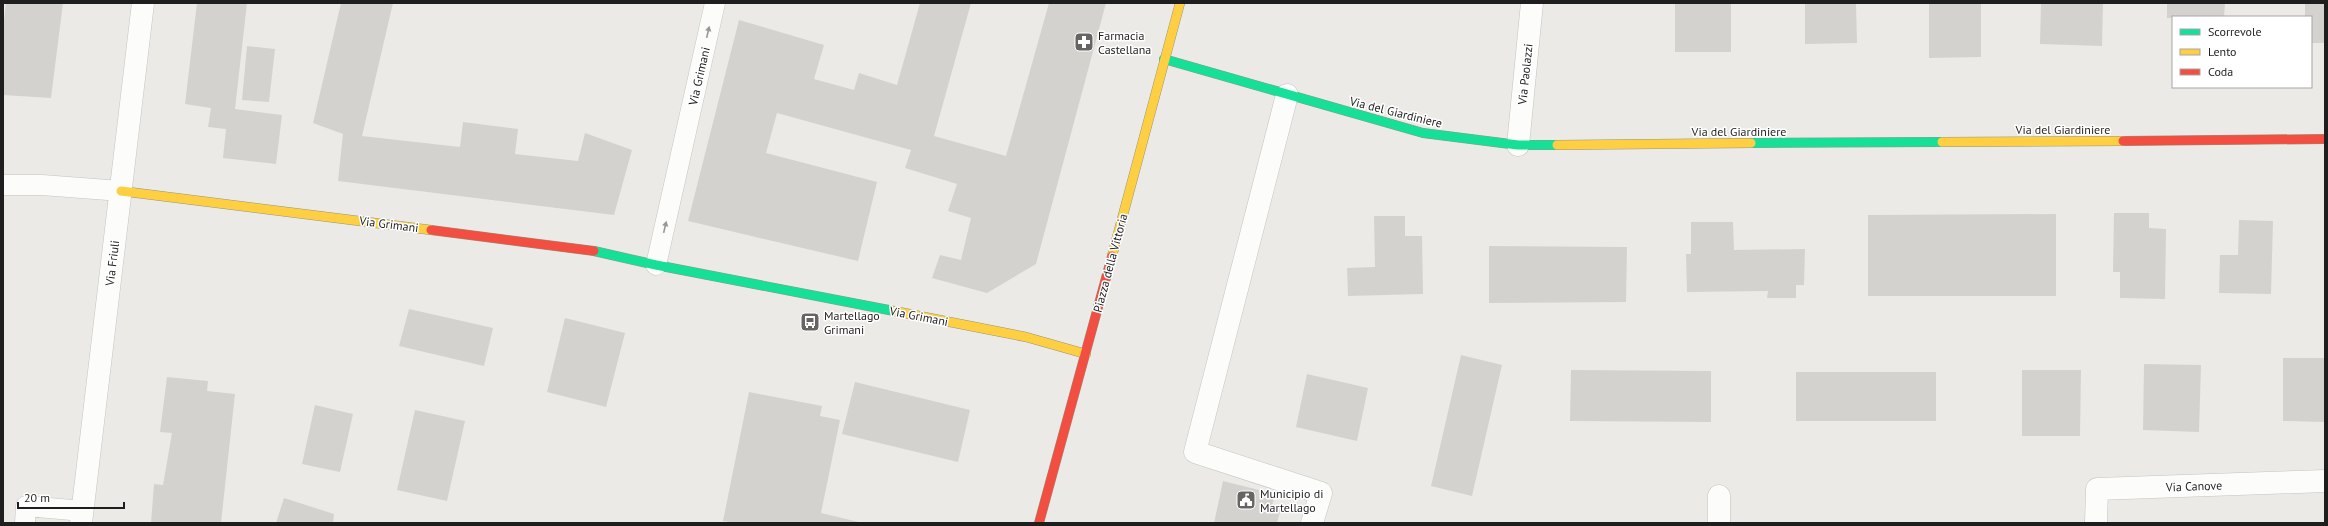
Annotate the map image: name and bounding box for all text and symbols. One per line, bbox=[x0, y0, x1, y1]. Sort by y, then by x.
legend bbox=[2172, 16, 2312, 88]
text: Scorrevole bbox=[2208, 24, 2262, 39]
one-way arrow bbox=[706, 26, 712, 38]
place label: Farmacia Castellana bbox=[1098, 28, 1151, 57]
pharmacy icon: Farmacia Castellana bbox=[1073, 31, 1095, 53]
street label: Via Paolazzi bbox=[1514, 43, 1536, 106]
text: Lento bbox=[2208, 44, 2237, 59]
street label: Via Grimani bbox=[685, 45, 713, 108]
text: Coda bbox=[2208, 64, 2233, 79]
street label: Via del Giardiniere bbox=[1347, 93, 1444, 131]
street label: Via del Giardiniere bbox=[2015, 122, 2110, 137]
street label: Via del Giardiniere bbox=[1691, 124, 1786, 139]
street label: Piazza della Vittoria bbox=[1090, 212, 1130, 314]
street label: Via Grimani bbox=[358, 213, 419, 235]
one-way arrow bbox=[662, 221, 668, 233]
street label: Via Friuli bbox=[102, 239, 122, 288]
street label: Via Grimani bbox=[887, 303, 950, 329]
place label: Martellago Grimani bbox=[824, 308, 880, 337]
bus stop icon: Martellago Grimani bbox=[799, 311, 821, 333]
street label: Via Canove bbox=[2165, 478, 2222, 495]
scale bar bbox=[18, 484, 124, 510]
place label: Municipio di Martellago bbox=[1260, 486, 1323, 515]
public building icon: Municipio di Martellago bbox=[1235, 489, 1257, 511]
text: 20 m bbox=[24, 490, 50, 505]

